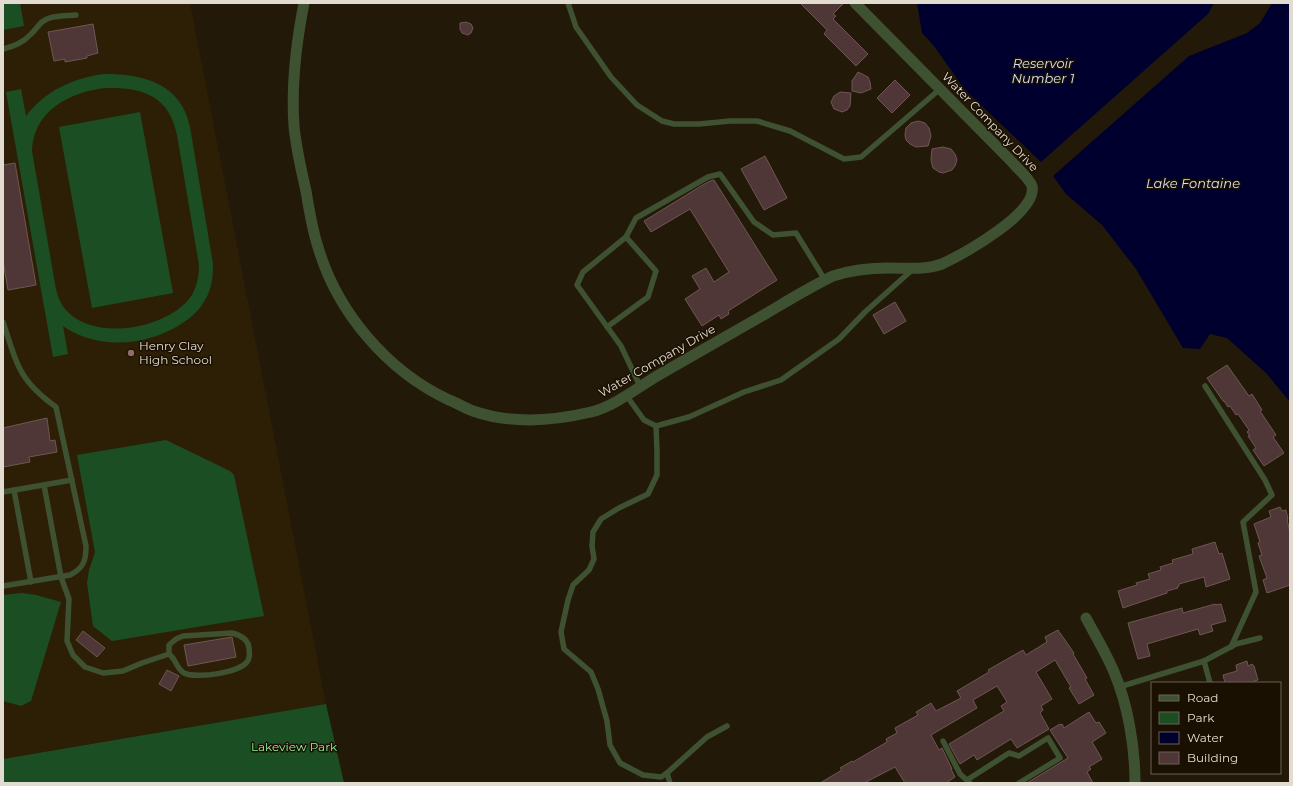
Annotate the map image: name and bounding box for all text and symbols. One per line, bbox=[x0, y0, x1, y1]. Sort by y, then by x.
water label: Reservoir Number 1 bbox=[1011, 55, 1075, 86]
street label: Water Company Drive bbox=[939, 69, 1042, 174]
water label: Lake Fontaine bbox=[1146, 175, 1240, 191]
street label: Water Company Drive bbox=[596, 321, 718, 400]
place label: Henry Clay High School bbox=[139, 338, 212, 367]
marker: Henry Clay High School bbox=[126, 348, 136, 358]
legend bbox=[1151, 682, 1281, 774]
text: Road bbox=[1187, 690, 1218, 705]
text: Park bbox=[1187, 710, 1215, 725]
text: Water bbox=[1187, 730, 1224, 745]
park label: Lakeview Park bbox=[251, 739, 338, 754]
text: Building bbox=[1187, 750, 1238, 765]

